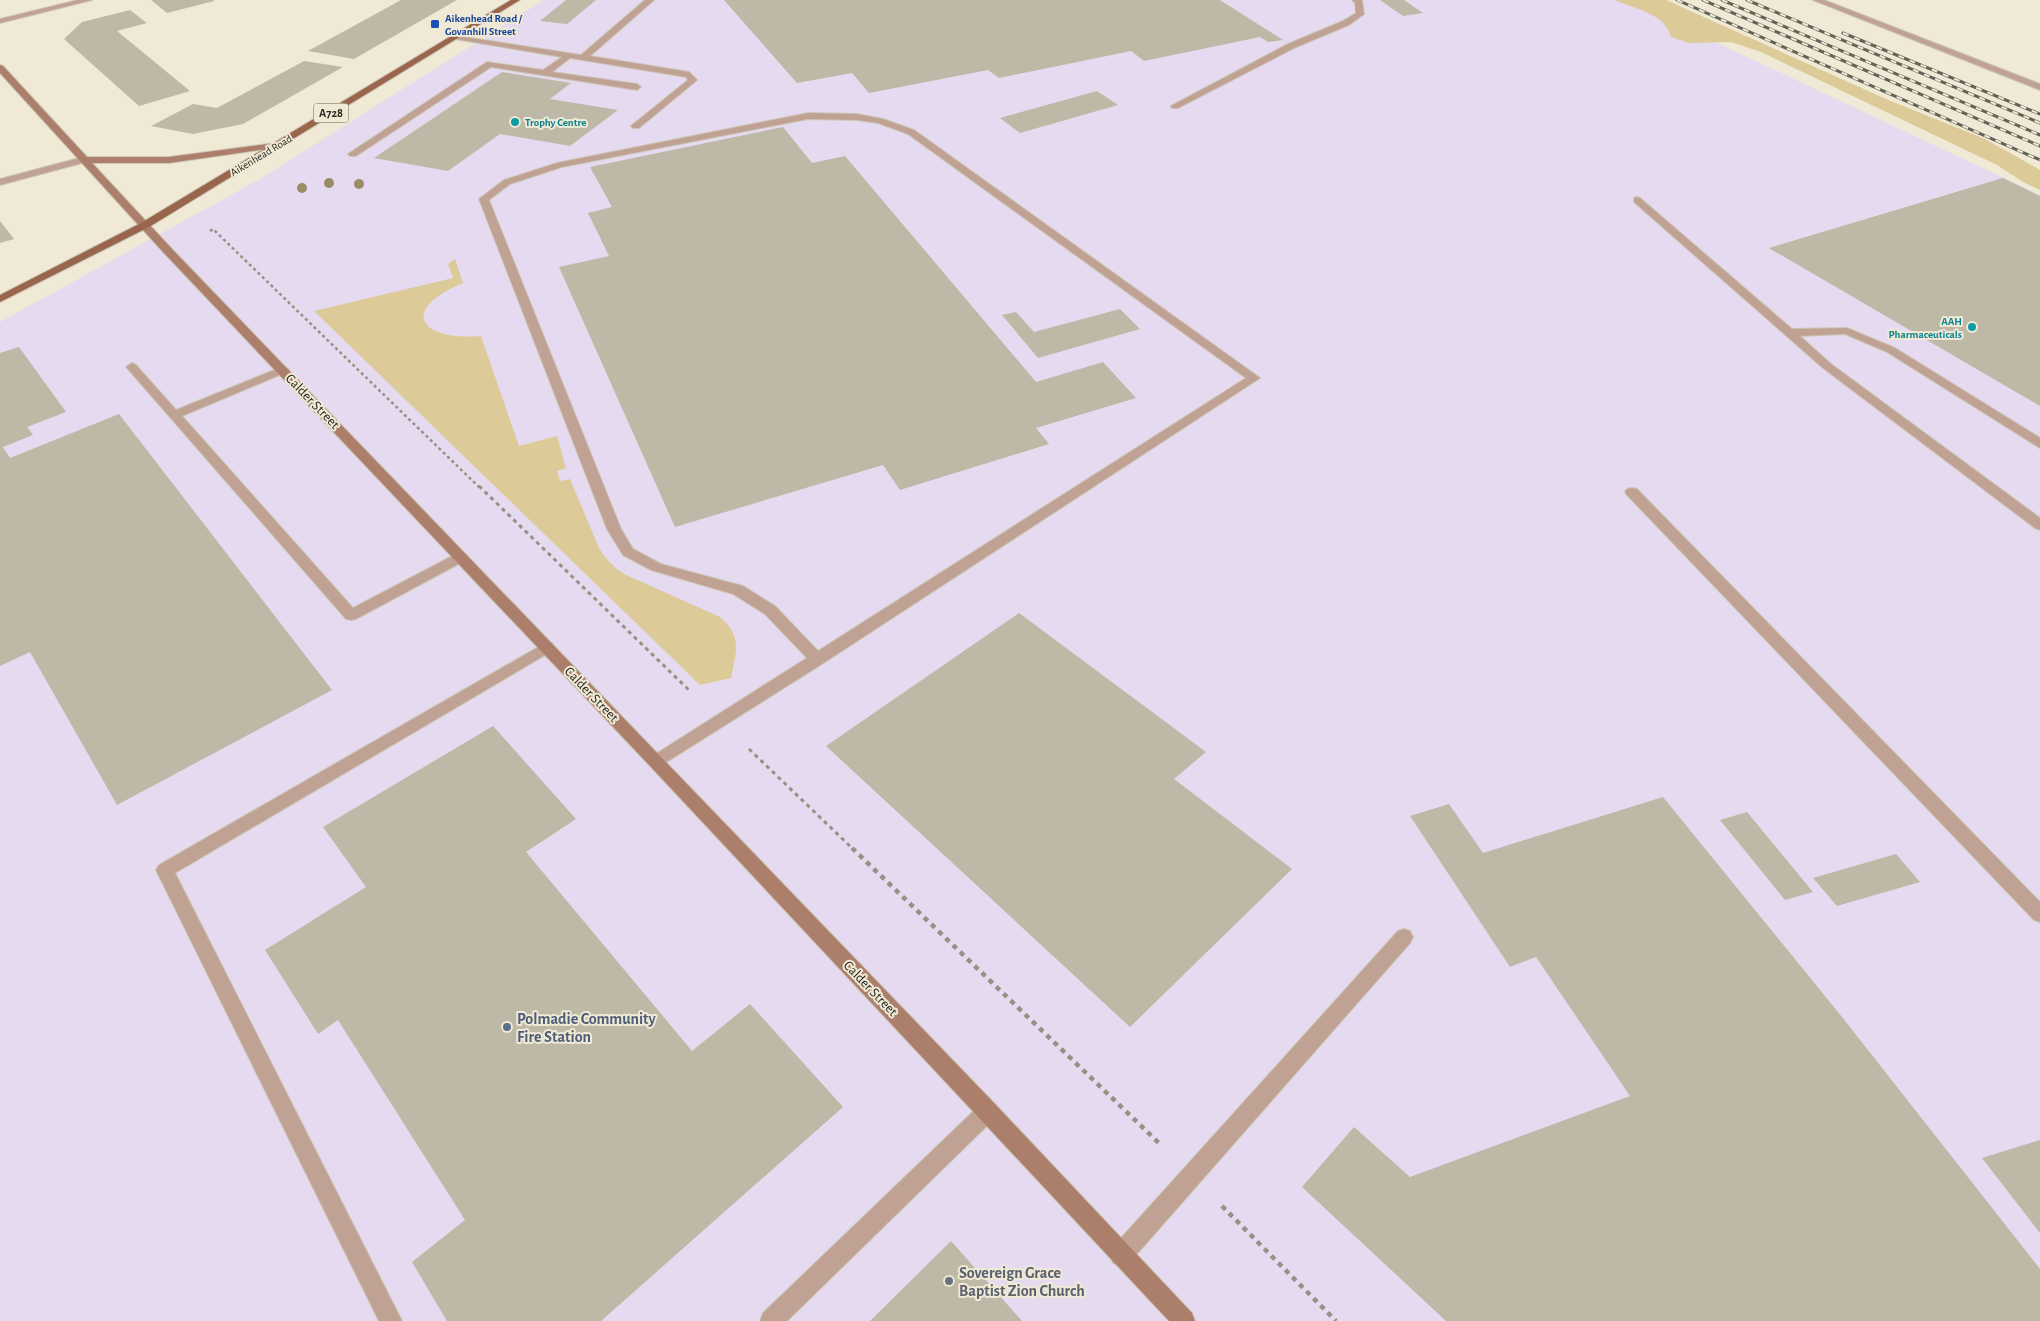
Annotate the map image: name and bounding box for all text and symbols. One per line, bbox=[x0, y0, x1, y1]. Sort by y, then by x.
place label: Aikenhead Road / Govanhill Street bbox=[445, 13, 523, 37]
marker: Aikenhead Road / Govanhill Street bbox=[429, 18, 441, 30]
road number: A728 bbox=[314, 104, 348, 122]
marker: Trophy Centre bbox=[509, 116, 521, 128]
place label: Trophy Centre bbox=[525, 117, 586, 128]
street label: Aikenhead Road bbox=[228, 133, 294, 178]
place label: AAH Pharmaceuticals bbox=[1889, 316, 1962, 340]
marker: AAH Pharmaceuticals bbox=[1966, 321, 1978, 333]
street label: Calder Street bbox=[283, 371, 342, 432]
street label: Calder Street bbox=[562, 664, 621, 725]
street label: Calder Street bbox=[841, 958, 900, 1019]
place label: Polmadie Community Fire Station bbox=[517, 1011, 656, 1045]
marker: Polmadie Community Fire Station bbox=[501, 1021, 513, 1033]
place label: Sovereign Grace Baptist Zion Church bbox=[959, 1265, 1085, 1299]
marker: Sovereign Grace Baptist Zion Church bbox=[943, 1275, 955, 1287]

